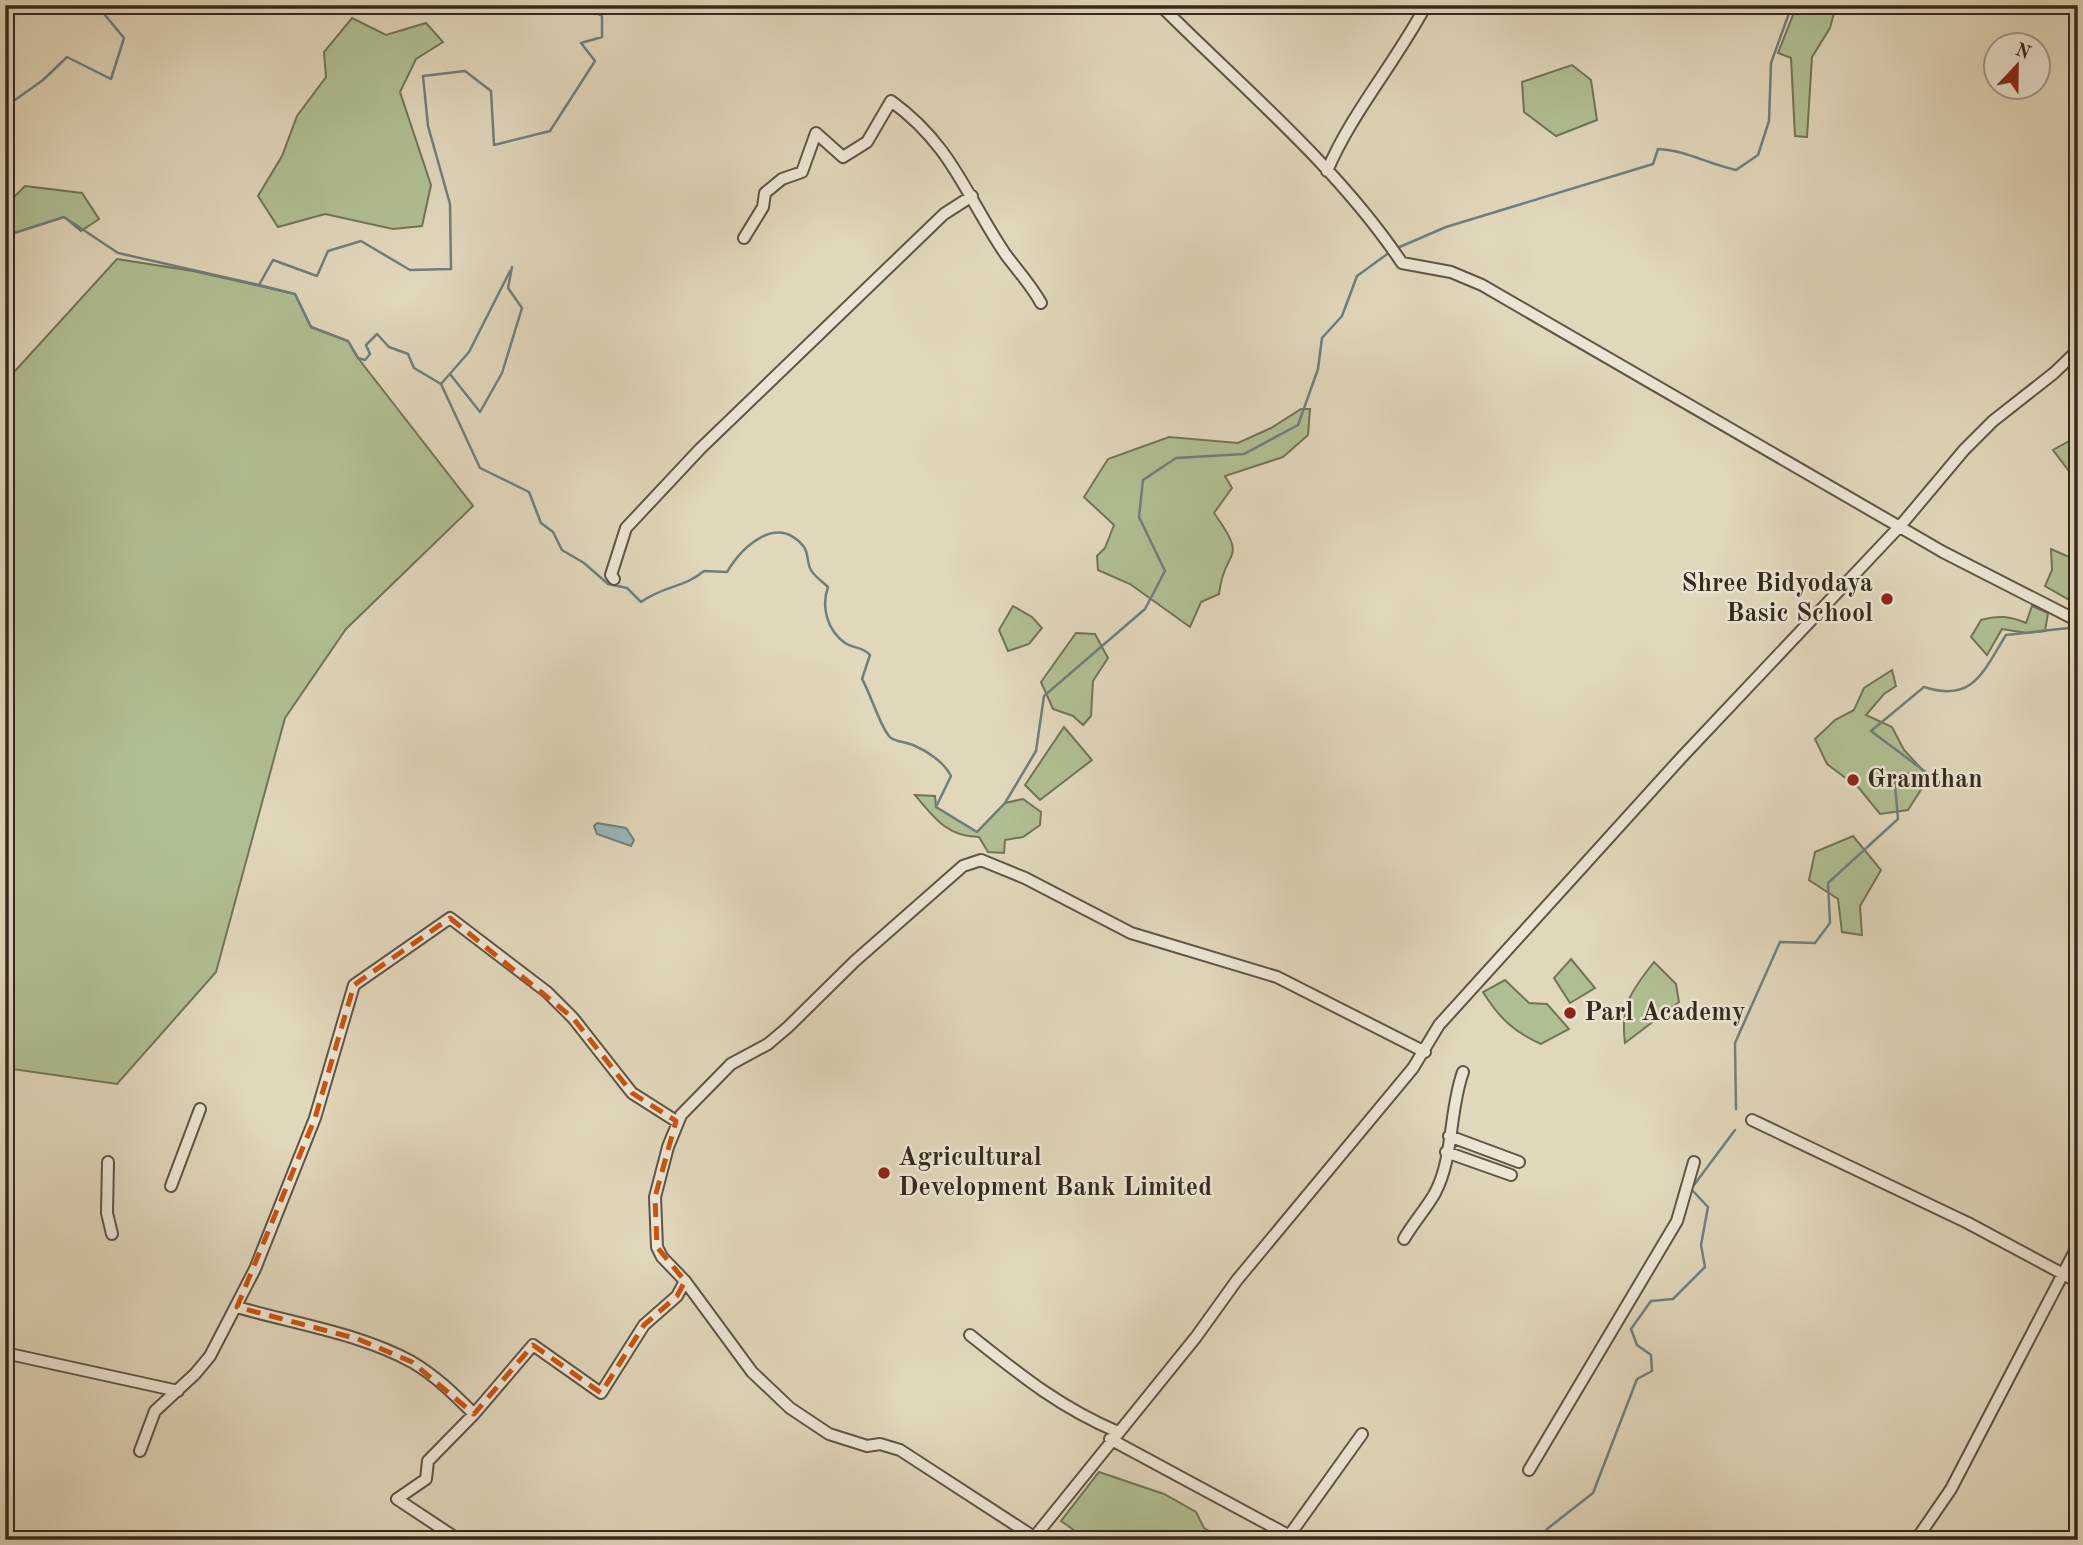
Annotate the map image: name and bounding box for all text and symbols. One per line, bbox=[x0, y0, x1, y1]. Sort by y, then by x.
north arrow bbox=[1982, 32, 2052, 102]
text: N bbox=[2012, 41, 2033, 64]
place label: Shree Bidyodaya Basic School bbox=[1681, 571, 1873, 627]
marker: Shree Bidyodaya Basic School bbox=[1879, 591, 1895, 607]
place label: Gramthan bbox=[1867, 767, 1983, 793]
marker: Gramthan bbox=[1845, 772, 1861, 788]
place label: Parl Academy bbox=[1584, 1000, 1746, 1026]
marker: Parl Academy bbox=[1562, 1005, 1578, 1021]
place label: Agricultural Development Bank Limited bbox=[898, 1145, 1212, 1201]
marker: Agricultural Development Bank Limited bbox=[876, 1165, 892, 1181]

